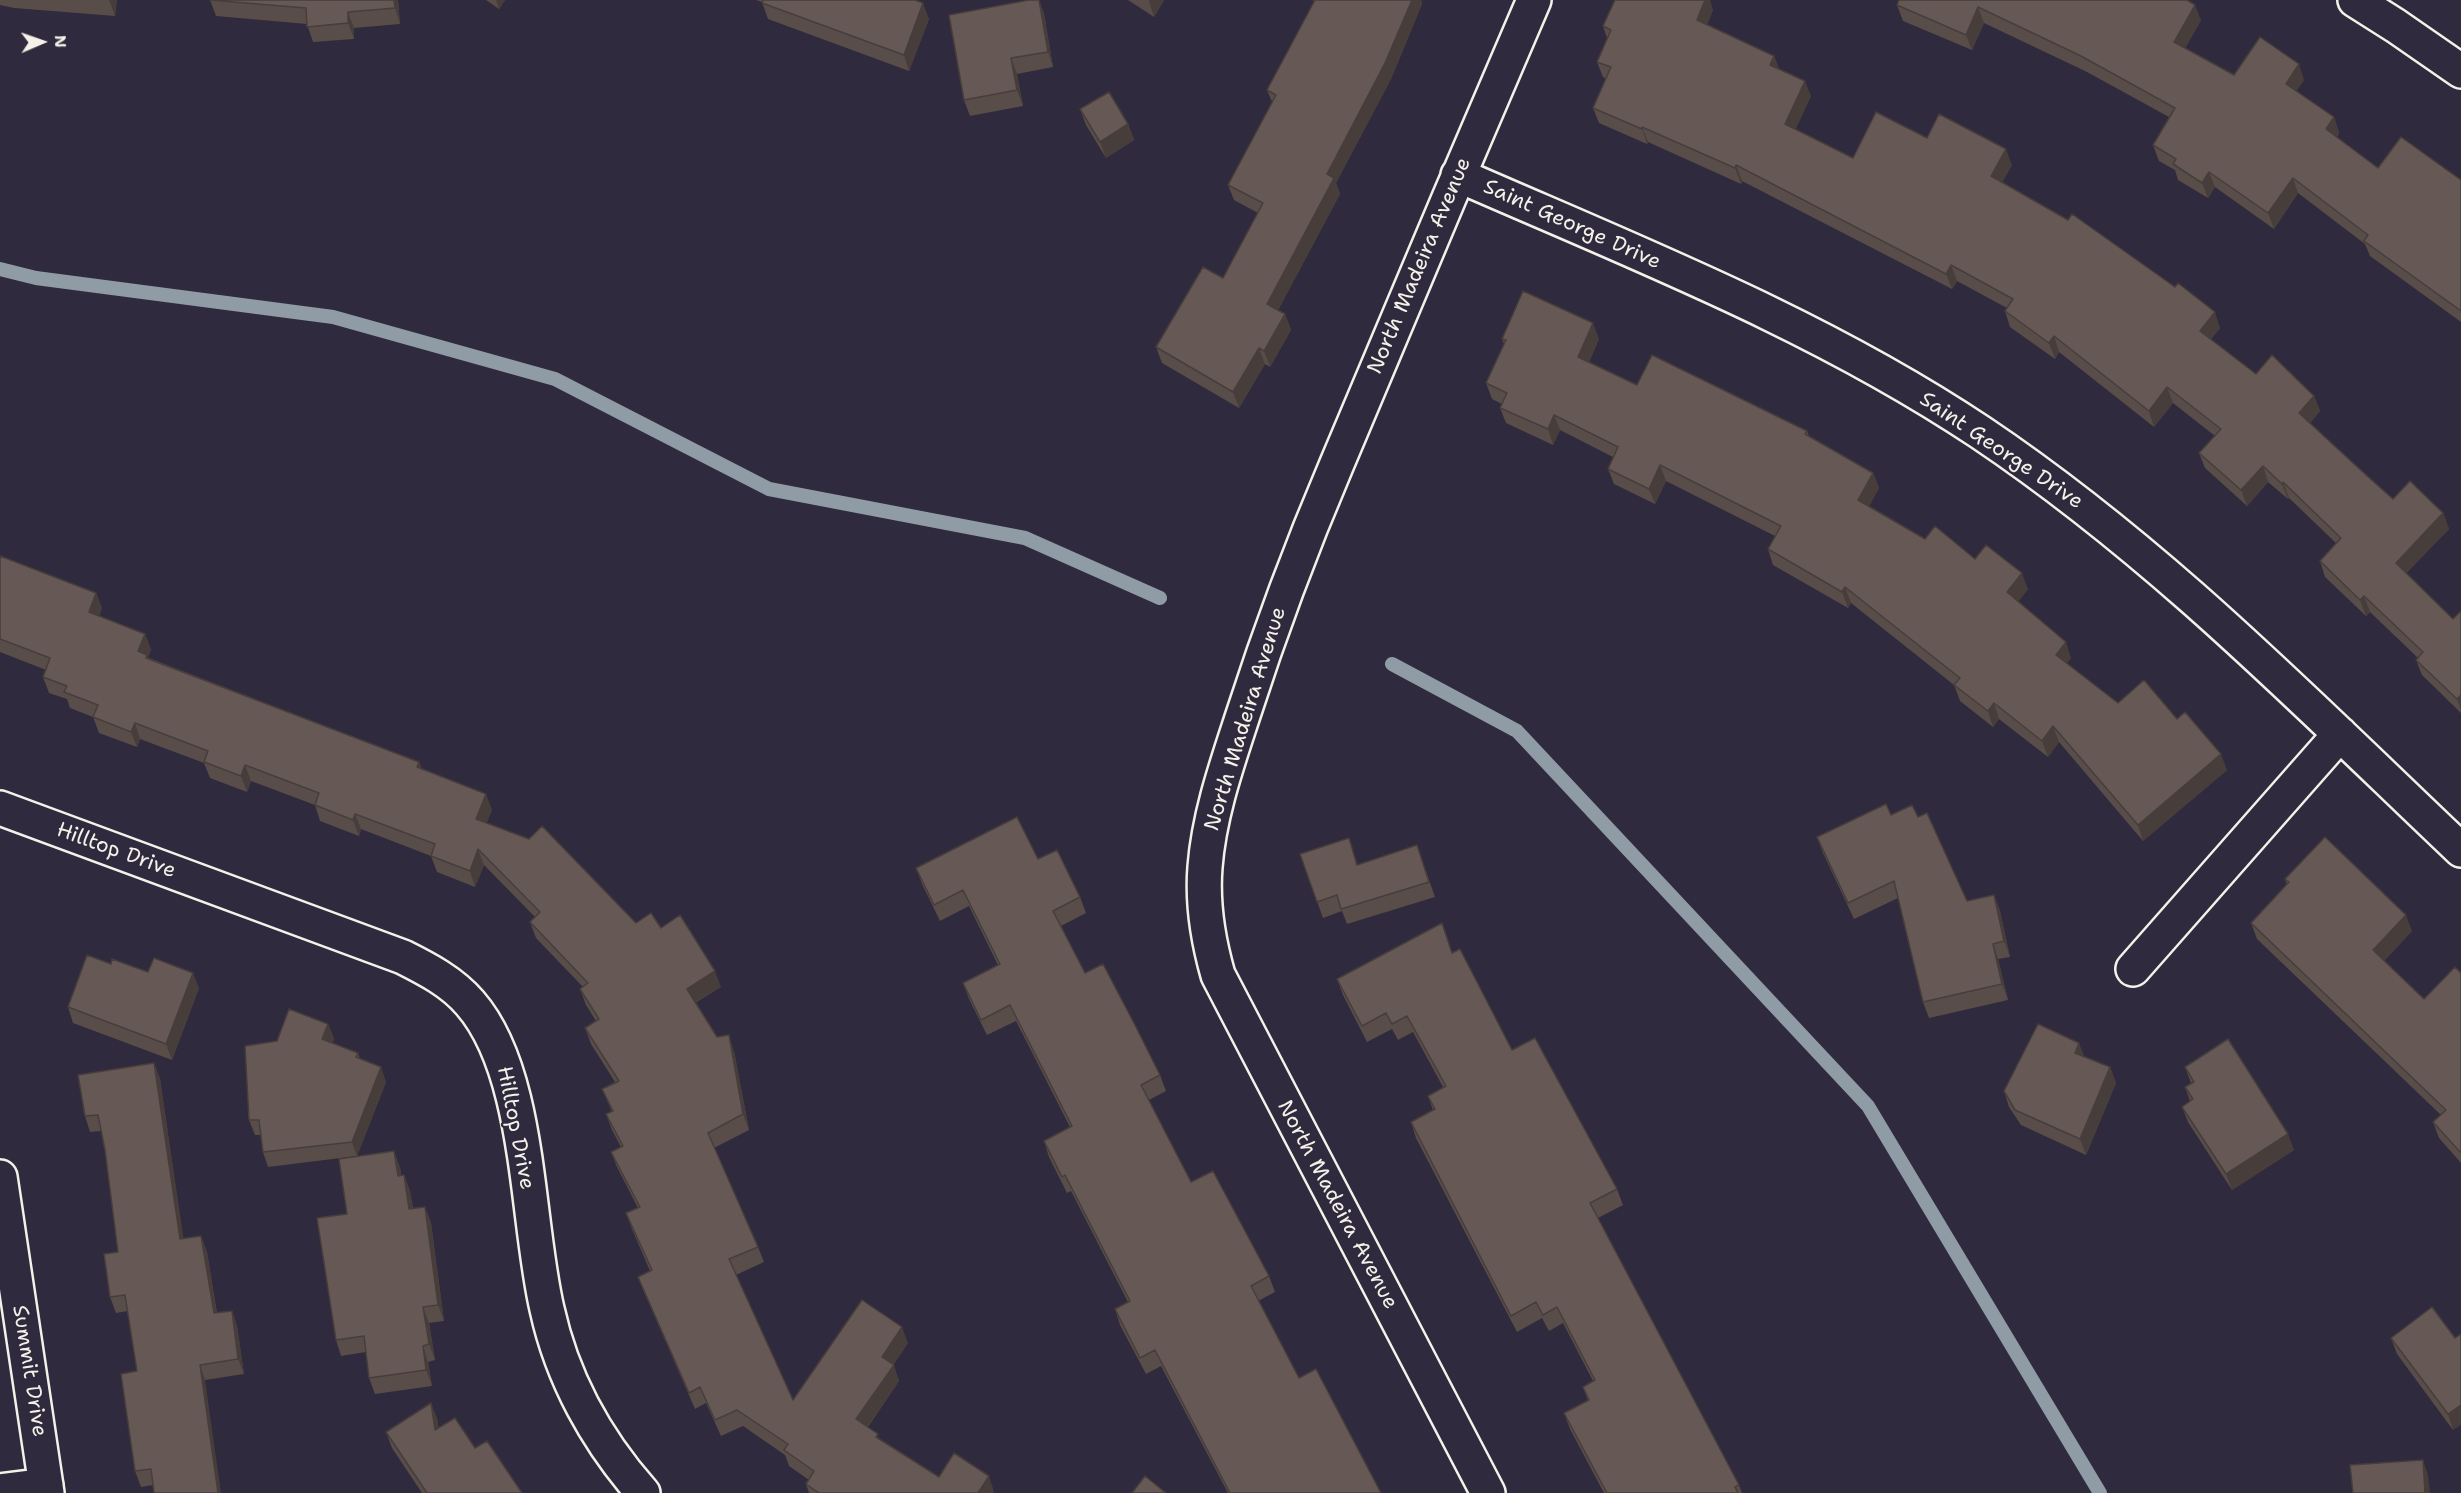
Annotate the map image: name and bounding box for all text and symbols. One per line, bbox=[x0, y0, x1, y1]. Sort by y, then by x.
north arrow bbox=[12, 12, 72, 72]
text: N bbox=[50, 35, 71, 48]
street label: North Madeira Avenue bbox=[1363, 154, 1477, 378]
street label: Saint George Drive bbox=[1479, 175, 1665, 275]
street label: Saint George Drive bbox=[1915, 387, 2087, 515]
street label: North Madeira Avenue bbox=[1200, 604, 1292, 834]
street label: Hilltop Drive bbox=[53, 818, 179, 884]
street label: Hilltop Drive bbox=[491, 1064, 539, 1192]
street label: North Madeira Avenue bbox=[1271, 1096, 1403, 1314]
street label: Summit Drive bbox=[6, 1303, 52, 1439]

